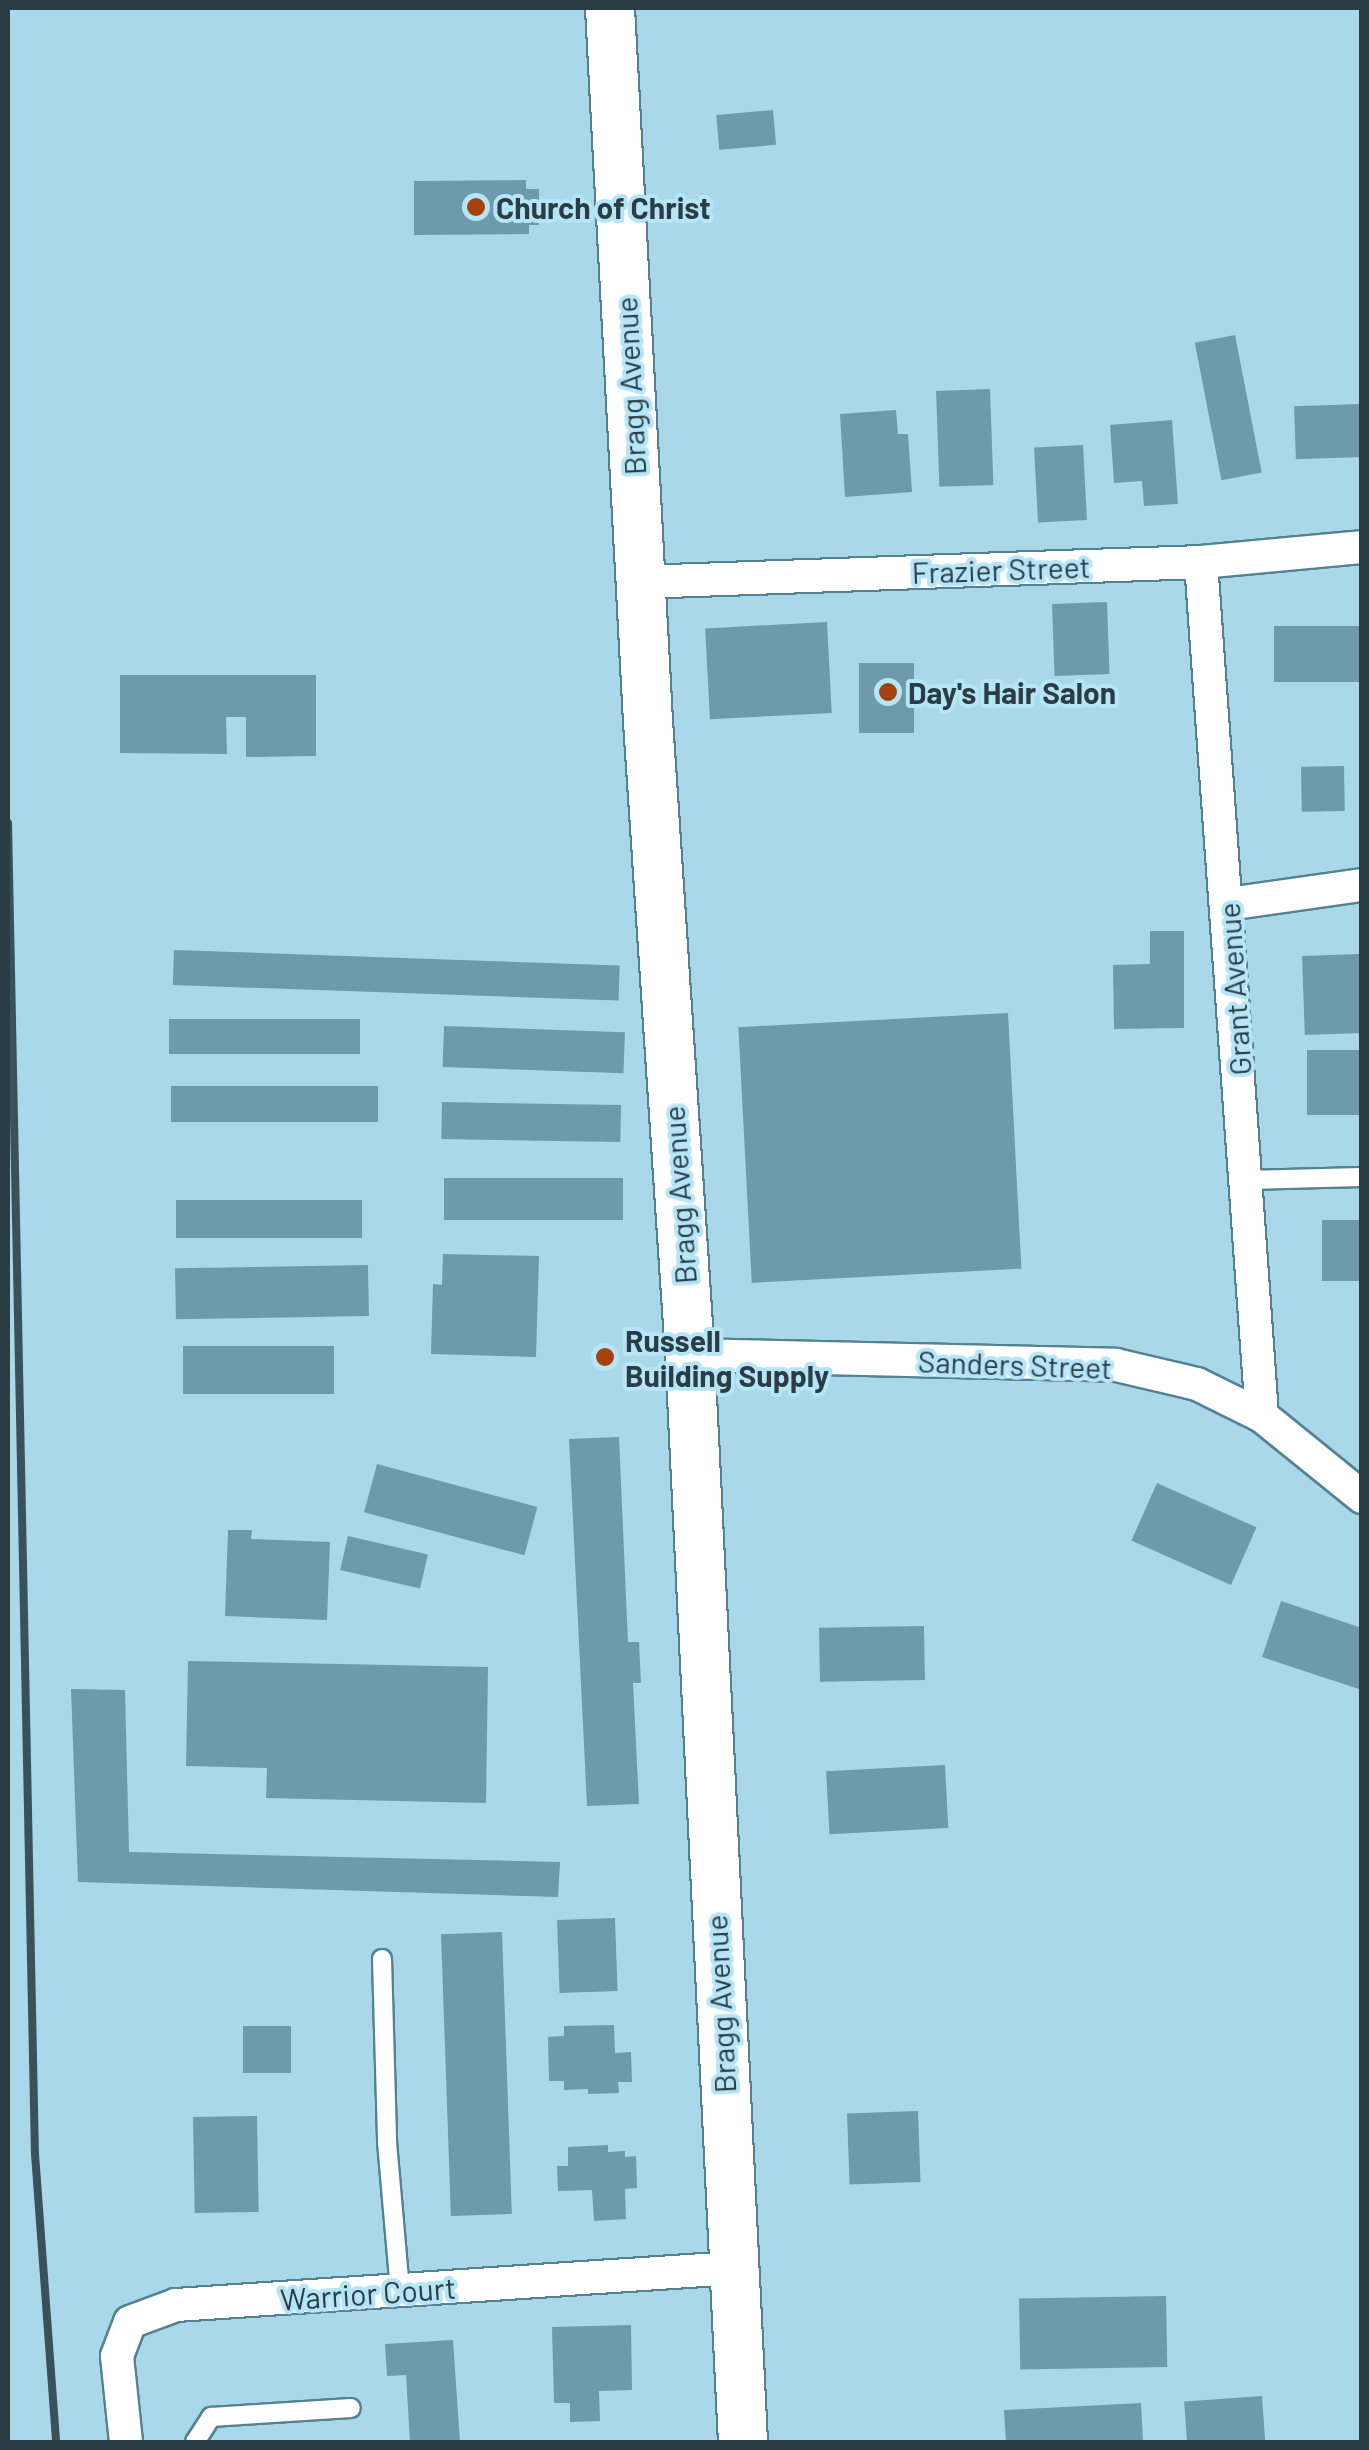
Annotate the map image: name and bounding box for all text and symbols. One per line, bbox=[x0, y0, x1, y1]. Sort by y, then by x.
place label: Church of Christ bbox=[496, 189, 711, 225]
marker: Church of Christ bbox=[465, 196, 487, 218]
street label: Bragg Avenue bbox=[607, 296, 653, 476]
street label: Frazier Street bbox=[911, 548, 1091, 590]
place label: Day's Hair Salon bbox=[908, 674, 1116, 710]
marker: Day's Hair Salon bbox=[877, 681, 899, 703]
street label: Grant Avenue bbox=[1210, 901, 1258, 1077]
street label: Bragg Avenue bbox=[655, 1105, 703, 1285]
place label: Russell Building Supply bbox=[625, 1322, 829, 1392]
street label: Sanders Street bbox=[917, 1343, 1113, 1385]
marker: Russell Building Supply bbox=[594, 1346, 616, 1368]
street label: Bragg Avenue bbox=[697, 1914, 743, 2094]
street label: Warrior Court bbox=[279, 2269, 457, 2317]

